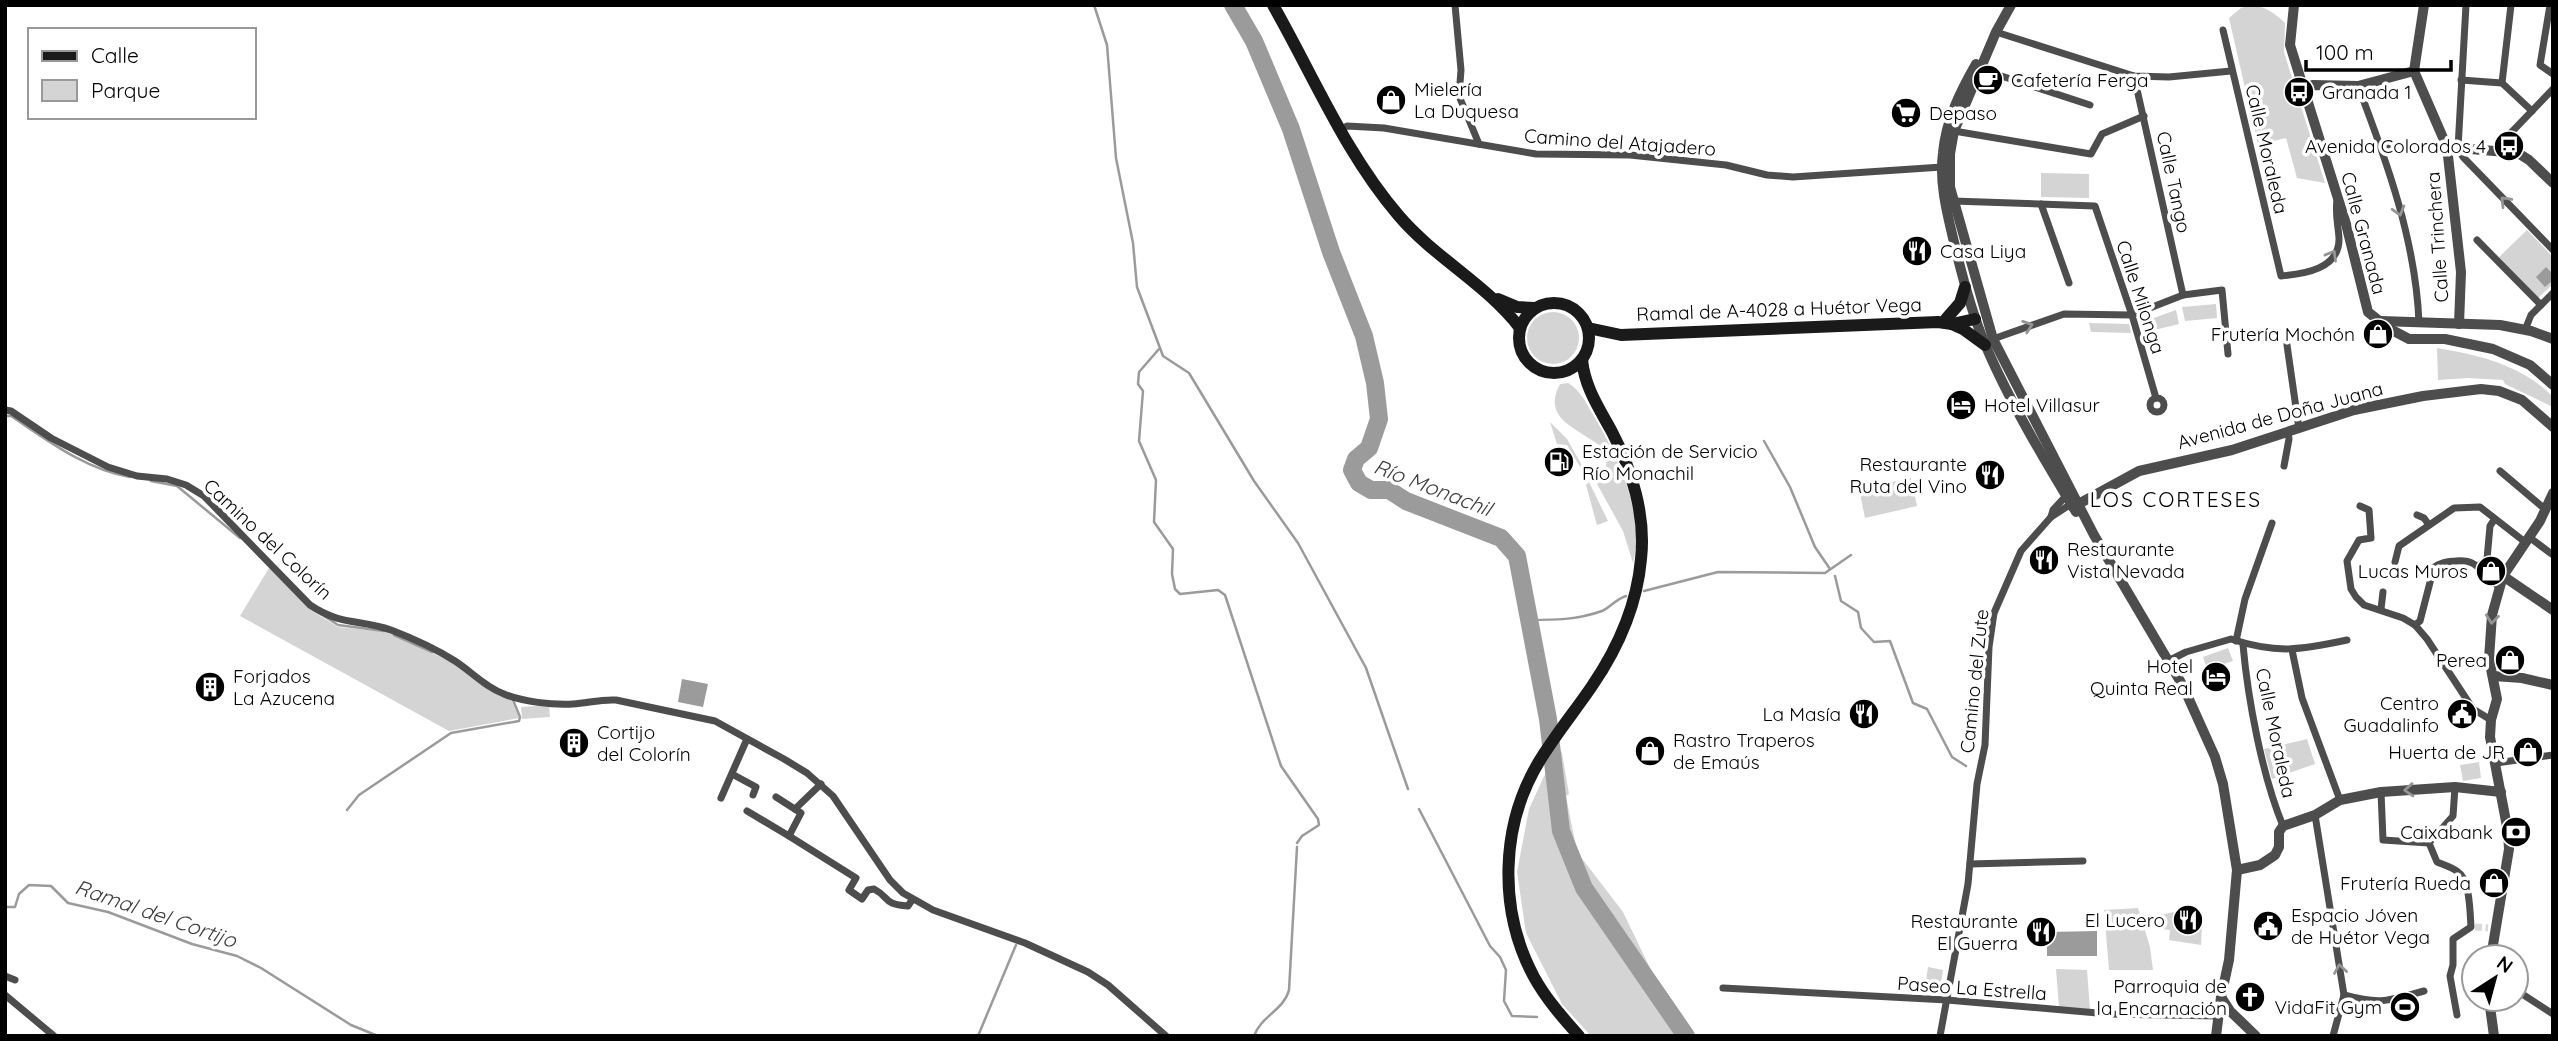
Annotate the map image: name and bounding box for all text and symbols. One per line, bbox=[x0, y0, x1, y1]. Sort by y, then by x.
legend bbox=[28, 28, 256, 119]
scale bar bbox=[2306, 28, 2451, 72]
text: 100 m bbox=[2316, 39, 2374, 65]
text: Calle bbox=[91, 42, 139, 68]
cafe icon: Cafetería Ferga bbox=[1971, 63, 2005, 97]
place label: Cafetería Ferga bbox=[2011, 68, 2148, 92]
bus stop icon: Granada 1 bbox=[2282, 75, 2316, 109]
text: Parque bbox=[91, 77, 160, 103]
place label: Mielería La Duquesa bbox=[1414, 77, 1519, 123]
place label: Granada 1 bbox=[2322, 80, 2412, 104]
street label: Calle Moraleda bbox=[2240, 82, 2294, 216]
shop icon: Mielería La Duquesa bbox=[1374, 83, 1408, 117]
supermarket icon: Depaso bbox=[1889, 96, 1923, 130]
place label: Depaso bbox=[1929, 101, 1997, 125]
street label: Camino del Atajadero bbox=[1523, 123, 1717, 161]
street label: Calle Tango bbox=[2152, 129, 2196, 235]
bus stop icon: Avenida Colorados 4 bbox=[2492, 129, 2526, 163]
place label: Avenida Colorados 4 bbox=[2305, 134, 2486, 158]
street label: Calle Granada bbox=[2336, 169, 2392, 297]
street label: Calle Trinchera bbox=[2420, 171, 2454, 303]
one-way arrow bbox=[2501, 196, 2514, 209]
one-way arrow bbox=[2391, 205, 2405, 217]
restaurant icon: Casa Liya bbox=[1900, 234, 1934, 268]
street label: Calle Milonga bbox=[2111, 237, 2171, 357]
place label: Casa Liya bbox=[1940, 239, 2026, 263]
one-way arrow bbox=[2324, 249, 2337, 262]
street label: Ramal de A-4028 a Huétor Vega bbox=[1636, 292, 1922, 326]
shop icon: Frutería Mochón bbox=[2361, 317, 2395, 351]
one-way arrow bbox=[2022, 320, 2034, 334]
place label: Frutería Mochón bbox=[2211, 322, 2355, 346]
street label: Avenida de Doña Juana bbox=[2175, 376, 2385, 454]
hotel icon: Hotel Villasur bbox=[1944, 388, 1978, 422]
place label: Hotel Villasur bbox=[1984, 393, 2100, 417]
place label: Estación de Servicio Río Monachil bbox=[1582, 439, 1758, 485]
fuel station icon: Estación de Servicio Río Monachil bbox=[1542, 445, 1576, 479]
place label: Restaurante Ruta del Vino bbox=[1850, 452, 1967, 498]
water label: Río Monachil bbox=[1370, 453, 1498, 522]
restaurant icon: Restaurante Ruta del Vino bbox=[1973, 458, 2007, 492]
street label: Camino del Colorín bbox=[199, 473, 337, 605]
district label: LOS CORTESES bbox=[2090, 486, 2262, 512]
place label: Restaurante Vista Nevada bbox=[2067, 537, 2185, 583]
restaurant icon: Restaurante Vista Nevada bbox=[2027, 543, 2061, 577]
shop icon: Lucas Muros bbox=[2474, 554, 2508, 588]
place label: Lucas Muros bbox=[2358, 559, 2468, 583]
street label: Camino del Zute bbox=[1954, 608, 1994, 754]
one-way arrow bbox=[2485, 613, 2500, 625]
shop icon: Perea bbox=[2493, 643, 2527, 677]
place label: Perea bbox=[2436, 648, 2487, 672]
place label: Hotel Quinta Real bbox=[2090, 654, 2193, 700]
hotel icon: Hotel Quinta Real bbox=[2199, 660, 2233, 694]
place label: Forjados La Azucena bbox=[233, 664, 335, 710]
street label: Calle Moraleda bbox=[2251, 666, 2301, 800]
building icon: Forjados La Azucena bbox=[193, 670, 227, 704]
place label: Centro Guadalinfo bbox=[2343, 691, 2439, 737]
restaurant icon: La Masía bbox=[1847, 697, 1881, 731]
public building icon: Centro Guadalinfo bbox=[2445, 697, 2479, 731]
place label: La Masía bbox=[1762, 702, 1841, 726]
place label: Cortijo del Colorín bbox=[597, 720, 691, 766]
building icon: Cortijo del Colorín bbox=[557, 726, 591, 760]
place label: Rastro Traperos de Emaús bbox=[1673, 728, 1815, 774]
shop icon: Rastro Traperos de Emaús bbox=[1633, 734, 1667, 768]
shop icon: Huerta de JR bbox=[2511, 735, 2545, 769]
place label: Huerta de JR bbox=[2388, 740, 2505, 764]
one-way arrow bbox=[2403, 782, 2414, 797]
bank icon: Caixabank bbox=[2499, 815, 2533, 849]
place label: Caixabank bbox=[2400, 820, 2493, 844]
shop icon: Frutería Rueda bbox=[2477, 866, 2511, 900]
place label: Frutería Rueda bbox=[2340, 871, 2471, 895]
water label: Ramal del Cortijo bbox=[72, 873, 241, 953]
restaurant icon: El Lucero bbox=[2171, 903, 2205, 937]
place label: Espacio Jóven de Huétor Vega bbox=[2291, 903, 2430, 949]
place label: El Lucero bbox=[2085, 908, 2165, 932]
place label: Restaurante El Guerra bbox=[1910, 909, 2018, 955]
public building icon: Espacio Jóven de Huétor Vega bbox=[2251, 909, 2285, 943]
restaurant icon: Restaurante El Guerra bbox=[2024, 915, 2058, 949]
north arrow bbox=[2460, 943, 2530, 1013]
text: N bbox=[2492, 950, 2518, 978]
one-way arrow bbox=[2332, 963, 2347, 975]
street label: Paseo La Estrella bbox=[1896, 971, 2048, 1005]
place label: Parroquia de la Encarnación bbox=[2097, 974, 2227, 1020]
church icon: Parroquia de la Encarnación bbox=[2233, 980, 2267, 1014]
sports icon: VidaFit Gym bbox=[2388, 990, 2422, 1024]
place label: VidaFit Gym bbox=[2274, 995, 2382, 1019]

